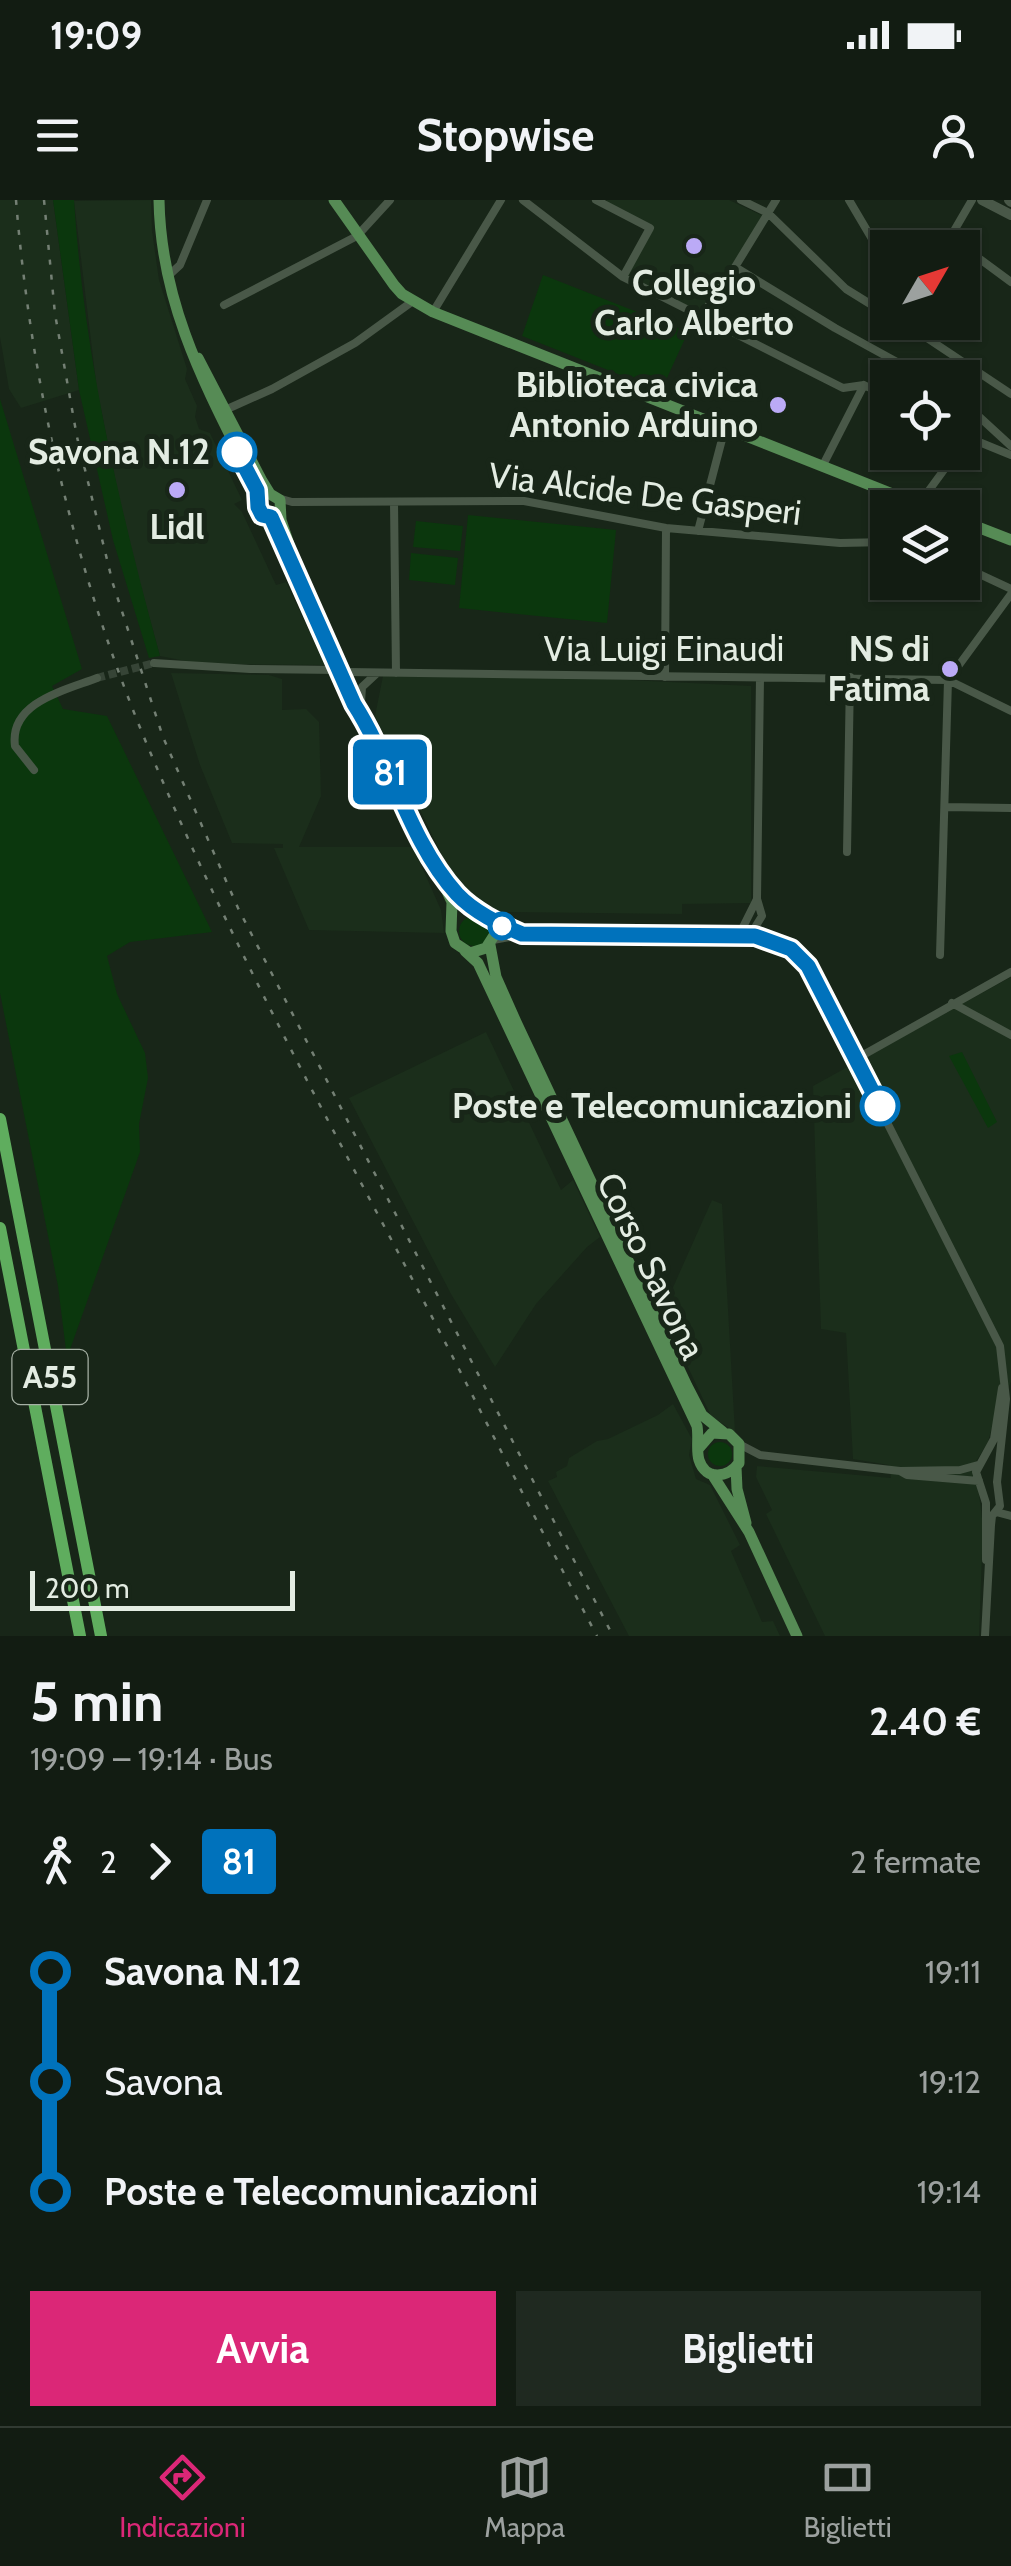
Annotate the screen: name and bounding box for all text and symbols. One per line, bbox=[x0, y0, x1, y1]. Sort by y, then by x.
text: 19:09 bbox=[50, 12, 142, 59]
icon: menu bbox=[30, 108, 85, 163]
text: Stopwise bbox=[417, 108, 594, 162]
icon: person bbox=[926, 108, 981, 163]
north arrow bbox=[870, 230, 980, 340]
map controls bbox=[870, 230, 980, 600]
marker: Collegio Carlo Alberto bbox=[683, 235, 705, 257]
place label: Collegio Carlo Alberto bbox=[594, 261, 794, 344]
button: locate bbox=[870, 360, 980, 470]
place label: Biblioteca civica Antonio Arduino bbox=[509, 363, 759, 446]
marker: Biblioteca civica Antonio Arduino bbox=[767, 394, 789, 416]
place label: Savona N.12 bbox=[28, 430, 210, 473]
marker: Savona N.12 bbox=[218, 433, 256, 471]
street label: Via Alcide De Gasperi bbox=[486, 453, 804, 534]
marker: Lidl bbox=[166, 479, 188, 501]
button: layers bbox=[870, 490, 980, 600]
place label: Lidl bbox=[149, 505, 205, 548]
street label: Via Luigi Einaudi bbox=[544, 627, 784, 670]
place label: NS di Fatima bbox=[828, 627, 931, 710]
marker: NS di Fatima bbox=[939, 658, 961, 680]
line badge: 81 bbox=[345, 740, 435, 804]
text: 81 bbox=[373, 751, 407, 794]
unlabelled marker bbox=[489, 913, 515, 939]
place label: Poste e Telecomunicazioni bbox=[452, 1084, 852, 1127]
marker: Poste e Telecomunicazioni bbox=[861, 1087, 899, 1125]
street label: Corso Savona bbox=[588, 1166, 715, 1366]
road number: A55 bbox=[12, 1350, 88, 1404]
scale bar bbox=[30, 1566, 295, 1611]
text: 200 m bbox=[45, 1571, 130, 1605]
text: 5 min bbox=[30, 1668, 163, 1735]
text: 2.40 € bbox=[869, 1698, 981, 1745]
text: 19:09 – 19:14 · Bus bbox=[30, 1739, 273, 1778]
icon: walk bbox=[30, 1834, 85, 1889]
icon: forward bbox=[132, 1834, 187, 1889]
text: 81 bbox=[222, 1840, 256, 1883]
text: 2 bbox=[100, 1842, 117, 1881]
text: 2 fermate bbox=[850, 1842, 981, 1881]
text: Savona N.12 bbox=[104, 1948, 302, 1995]
text: 19:11 bbox=[925, 1952, 981, 1991]
text: Savona bbox=[104, 2058, 222, 2105]
text: 19:12 bbox=[919, 2062, 981, 2101]
text: Poste e Telecomunicazioni bbox=[104, 2168, 538, 2215]
text: 19:14 bbox=[917, 2172, 981, 2211]
button: Avvia bbox=[30, 2291, 496, 2406]
button: Biglietti bbox=[516, 2291, 981, 2406]
tab: Indicazioni bbox=[119, 2450, 246, 2544]
tab: Mappa bbox=[484, 2450, 565, 2544]
tab: Biglietti bbox=[804, 2450, 892, 2544]

